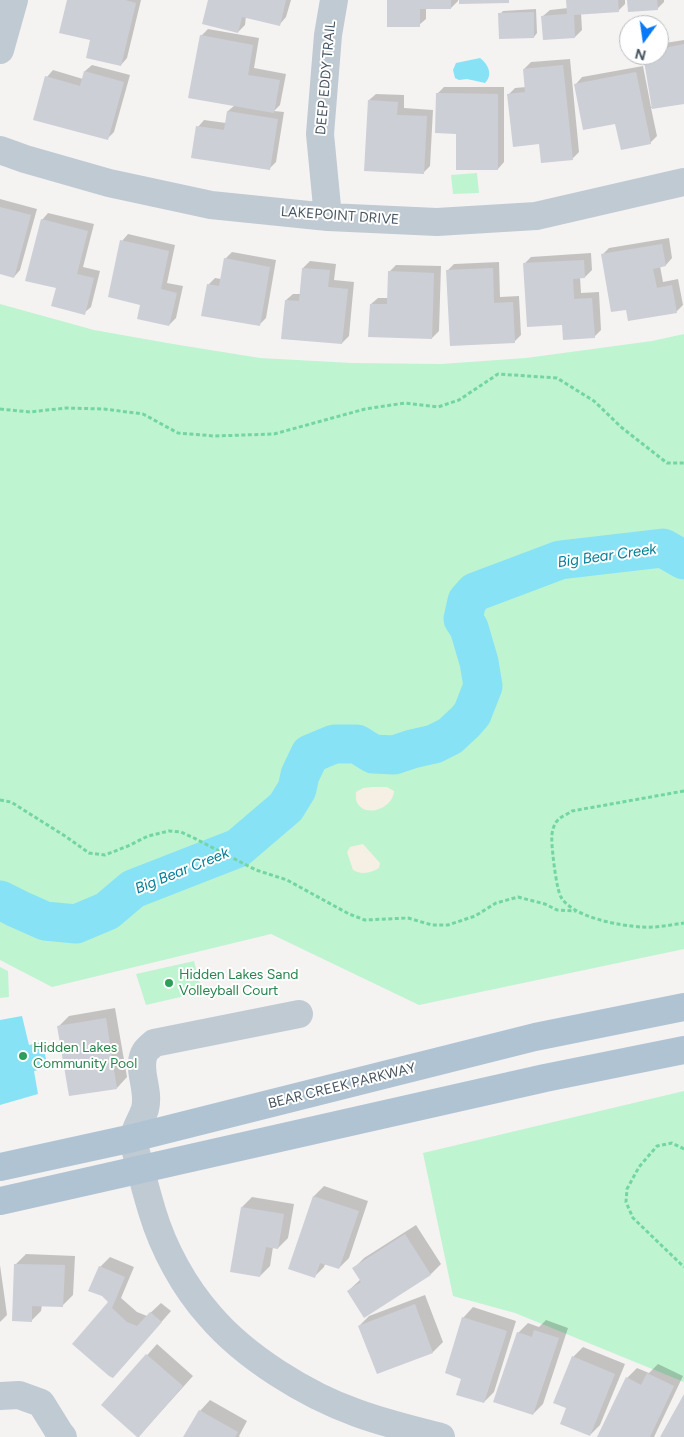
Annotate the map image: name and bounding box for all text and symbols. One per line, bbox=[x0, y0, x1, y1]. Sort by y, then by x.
north arrow bbox=[619, 15, 669, 65]
street label: DEEP EDDY TRAIL bbox=[313, 20, 339, 136]
text: N bbox=[633, 45, 648, 64]
street label: LAKEPOINT DRIVE bbox=[280, 203, 400, 229]
water label: Big Bear Creek bbox=[556, 540, 658, 572]
water label: Big Bear Creek bbox=[132, 844, 232, 898]
place label: Hidden Lakes Sand Volleyball Court bbox=[179, 967, 299, 1000]
marker: Hidden Lakes Sand Volleyball Court bbox=[163, 977, 175, 989]
place label: Hidden Lakes Community Pool bbox=[33, 1040, 137, 1072]
marker: Hidden Lakes Community Pool bbox=[17, 1050, 29, 1062]
street label: BEAR CREEK PARKWAY bbox=[266, 1060, 418, 1112]

